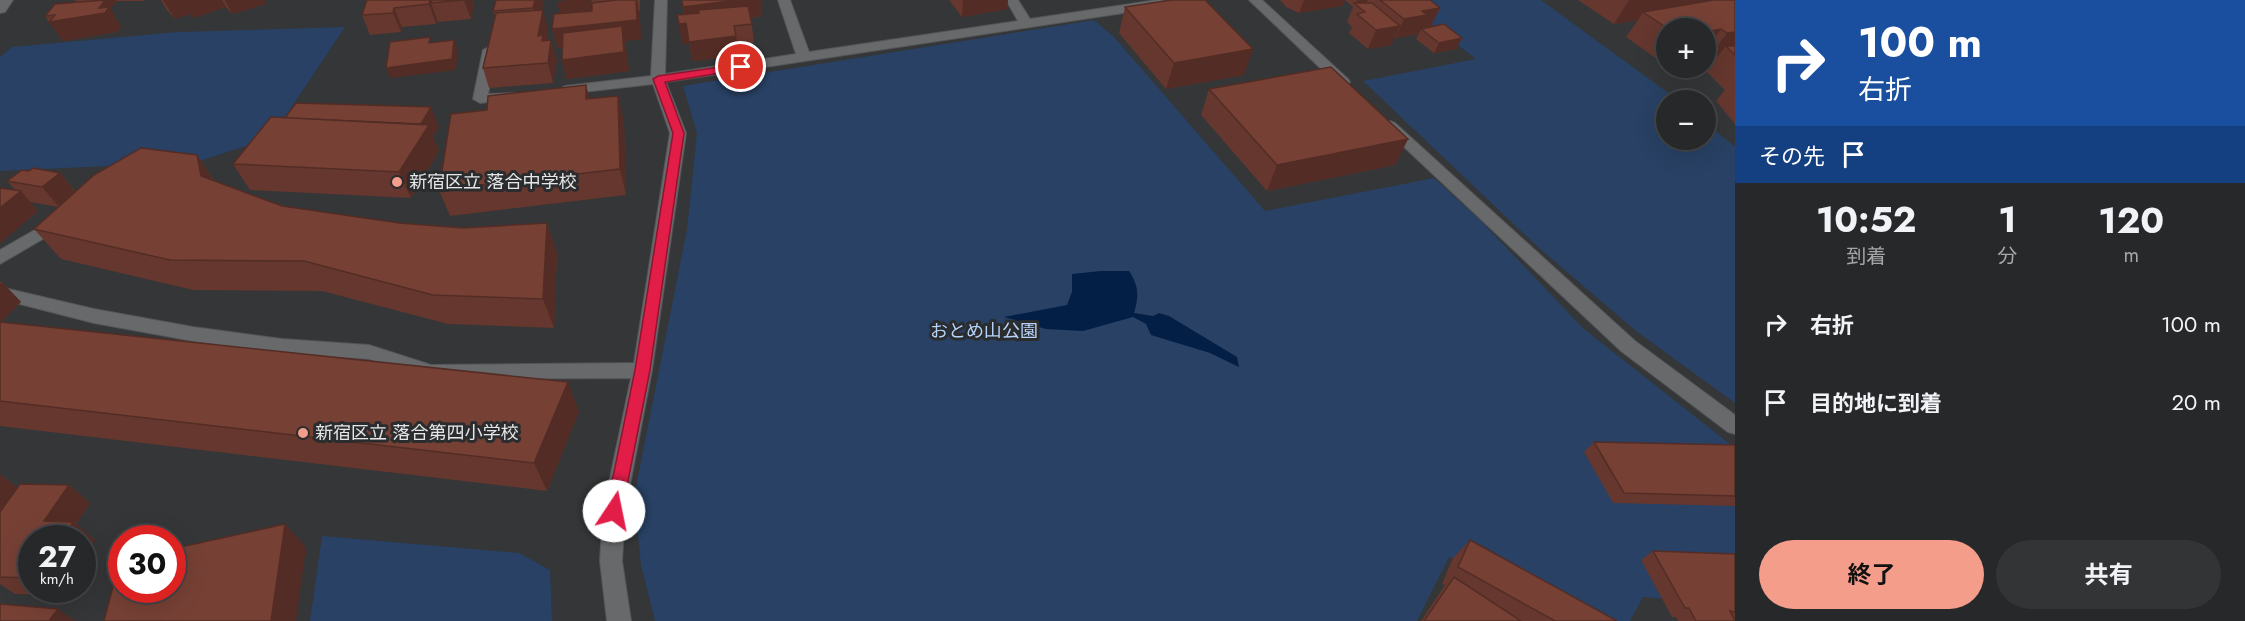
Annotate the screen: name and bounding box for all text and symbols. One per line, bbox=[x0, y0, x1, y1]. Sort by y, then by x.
text: 100 m bbox=[1858, 12, 1982, 73]
map controls bbox=[1656, 18, 1716, 150]
button: + bbox=[1656, 18, 1716, 78]
icon: right bbox=[1759, 24, 1837, 102]
pin bbox=[715, 41, 766, 92]
icon: arrive bbox=[724, 50, 757, 83]
text: 右折 bbox=[1858, 70, 1912, 109]
button: − bbox=[1656, 90, 1716, 150]
icon: arrive bbox=[1837, 138, 1870, 171]
text: その先 bbox=[1759, 140, 1825, 172]
place label: 新宿区立 落合中学校 bbox=[409, 169, 576, 195]
marker: 新宿区立 落合中学校 bbox=[390, 175, 404, 189]
text: 10:52 bbox=[1816, 193, 1917, 245]
text: 1 bbox=[1998, 193, 2017, 245]
text: 120 bbox=[2098, 194, 2164, 246]
text: m bbox=[2123, 241, 2139, 270]
text: 到着 bbox=[1846, 242, 1886, 271]
text: 分 bbox=[1997, 242, 2017, 271]
icon: right bbox=[1759, 308, 1792, 341]
text: 100 m bbox=[2161, 308, 2221, 340]
text: 右折 bbox=[1810, 309, 1854, 341]
park label: おとめ山公園 bbox=[930, 318, 1038, 344]
icon: arrive bbox=[1759, 386, 1792, 419]
text: 20 m bbox=[2172, 386, 2221, 418]
text: 目的地に到着 bbox=[1810, 387, 1942, 419]
place label: 新宿区立 落合第四小学校 bbox=[315, 420, 518, 446]
marker: 新宿区立 落合第四小学校 bbox=[296, 426, 310, 440]
position arrow bbox=[582, 479, 646, 543]
speed limit sign: 30 bbox=[108, 525, 186, 603]
text: 27 bbox=[38, 535, 76, 578]
button: 終了 bbox=[1759, 540, 1984, 609]
button: 共有 bbox=[1996, 540, 2221, 609]
text: km/h bbox=[40, 568, 74, 590]

